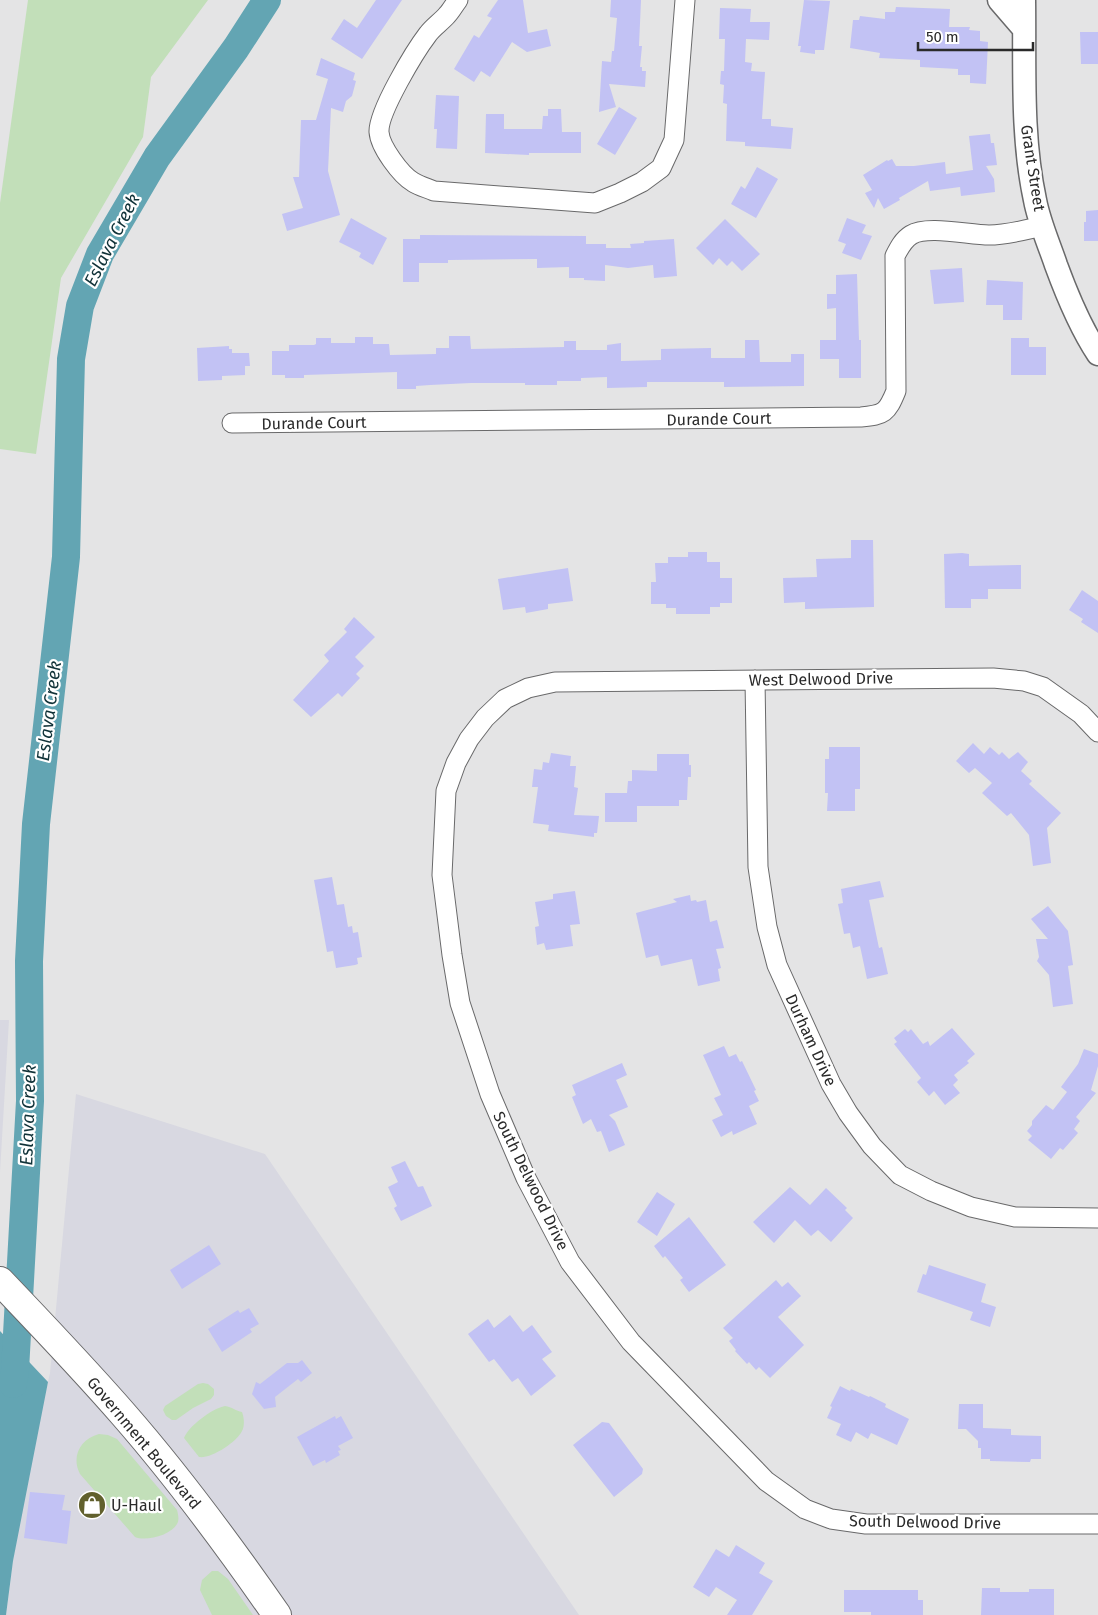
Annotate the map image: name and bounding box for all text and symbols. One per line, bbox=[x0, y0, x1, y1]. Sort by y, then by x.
scale bar bbox=[918, 20, 1033, 52]
text: 50 m bbox=[926, 28, 959, 46]
street label: Grant Street bbox=[1017, 123, 1049, 213]
water label: Eslava Creek bbox=[79, 190, 145, 290]
street label: Durande Court bbox=[666, 409, 772, 429]
street label: Durande Court bbox=[261, 413, 367, 433]
water label: Eslava Creek bbox=[32, 659, 66, 762]
street label: West Delwood Drive bbox=[749, 668, 893, 690]
street label: Durham Drive bbox=[781, 991, 841, 1089]
water label: Eslava Creek bbox=[15, 1064, 41, 1166]
street label: South Delwood Drive bbox=[489, 1109, 573, 1253]
street label: Government Boulevard bbox=[83, 1373, 205, 1513]
shop icon: U-Haul bbox=[77, 1490, 107, 1520]
place label: U-Haul bbox=[111, 1496, 162, 1515]
street label: South Delwood Drive bbox=[849, 1511, 1001, 1533]

